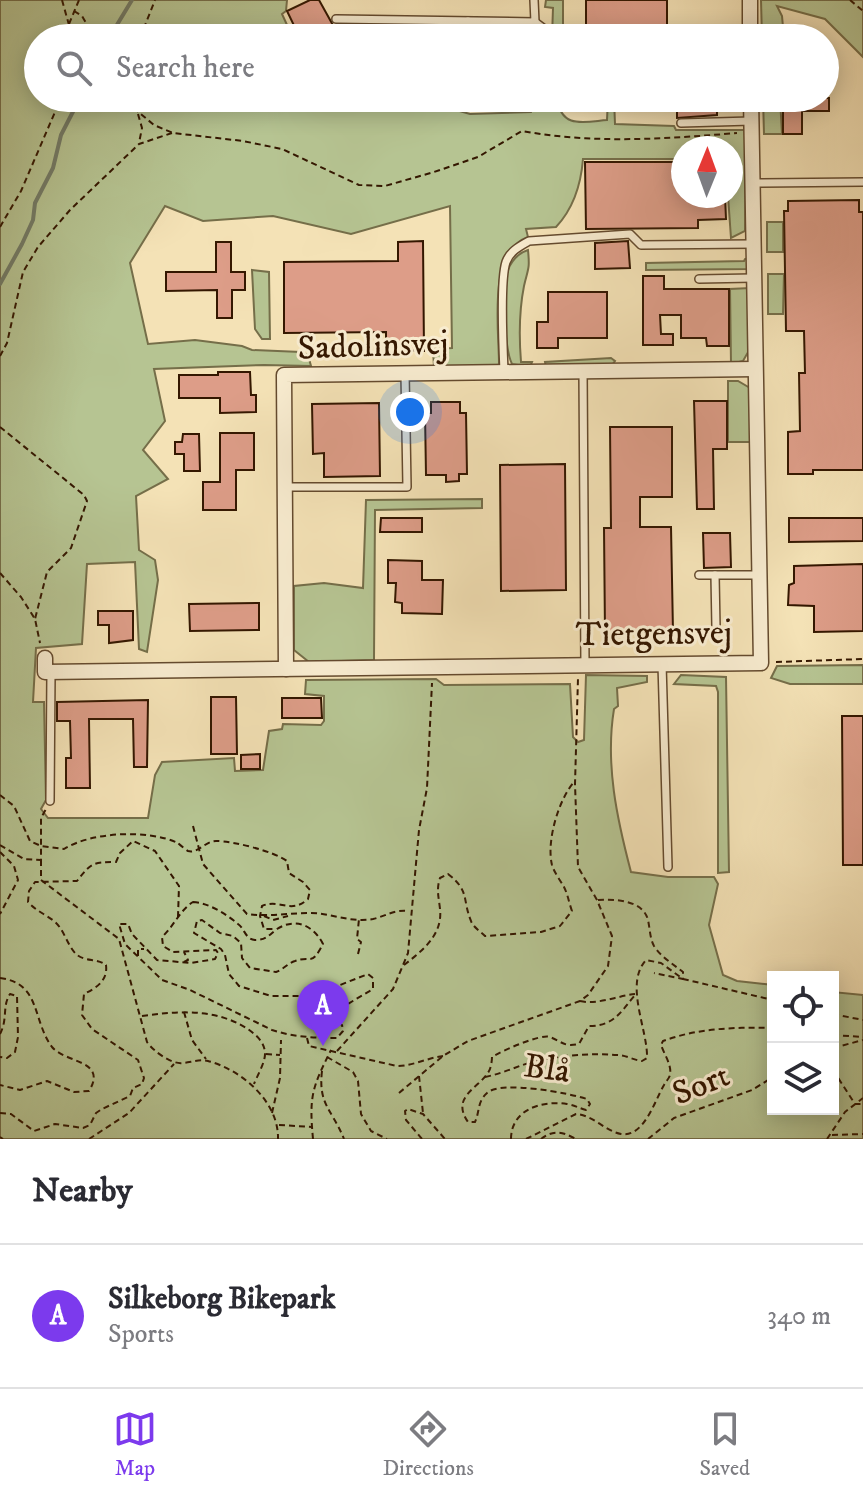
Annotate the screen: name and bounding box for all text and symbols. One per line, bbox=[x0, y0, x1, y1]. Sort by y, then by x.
search box bbox=[24, 24, 839, 112]
icon: search bbox=[52, 46, 96, 90]
text: Search here bbox=[116, 50, 255, 87]
north arrow bbox=[671, 136, 743, 208]
street label: Sadolinsvej bbox=[297, 322, 449, 370]
your location bbox=[390, 392, 430, 432]
street label: Tietgensvej bbox=[576, 612, 732, 656]
map controls bbox=[767, 971, 839, 1115]
button: locate bbox=[767, 971, 839, 1043]
pin: A bbox=[297, 980, 349, 1046]
button: layers bbox=[767, 1043, 839, 1115]
street label: Blå bbox=[521, 1045, 573, 1093]
street label: Sort bbox=[666, 1055, 736, 1115]
text: Nearby bbox=[32, 1170, 133, 1212]
text: Silkeborg Bikepark bbox=[108, 1281, 336, 1318]
text: A bbox=[50, 1300, 66, 1333]
text: 340 m bbox=[767, 1300, 831, 1333]
text: Sports bbox=[108, 1318, 174, 1351]
tab: Map bbox=[113, 1407, 157, 1482]
tab: Directions bbox=[383, 1407, 474, 1482]
tab: Saved bbox=[700, 1407, 750, 1482]

